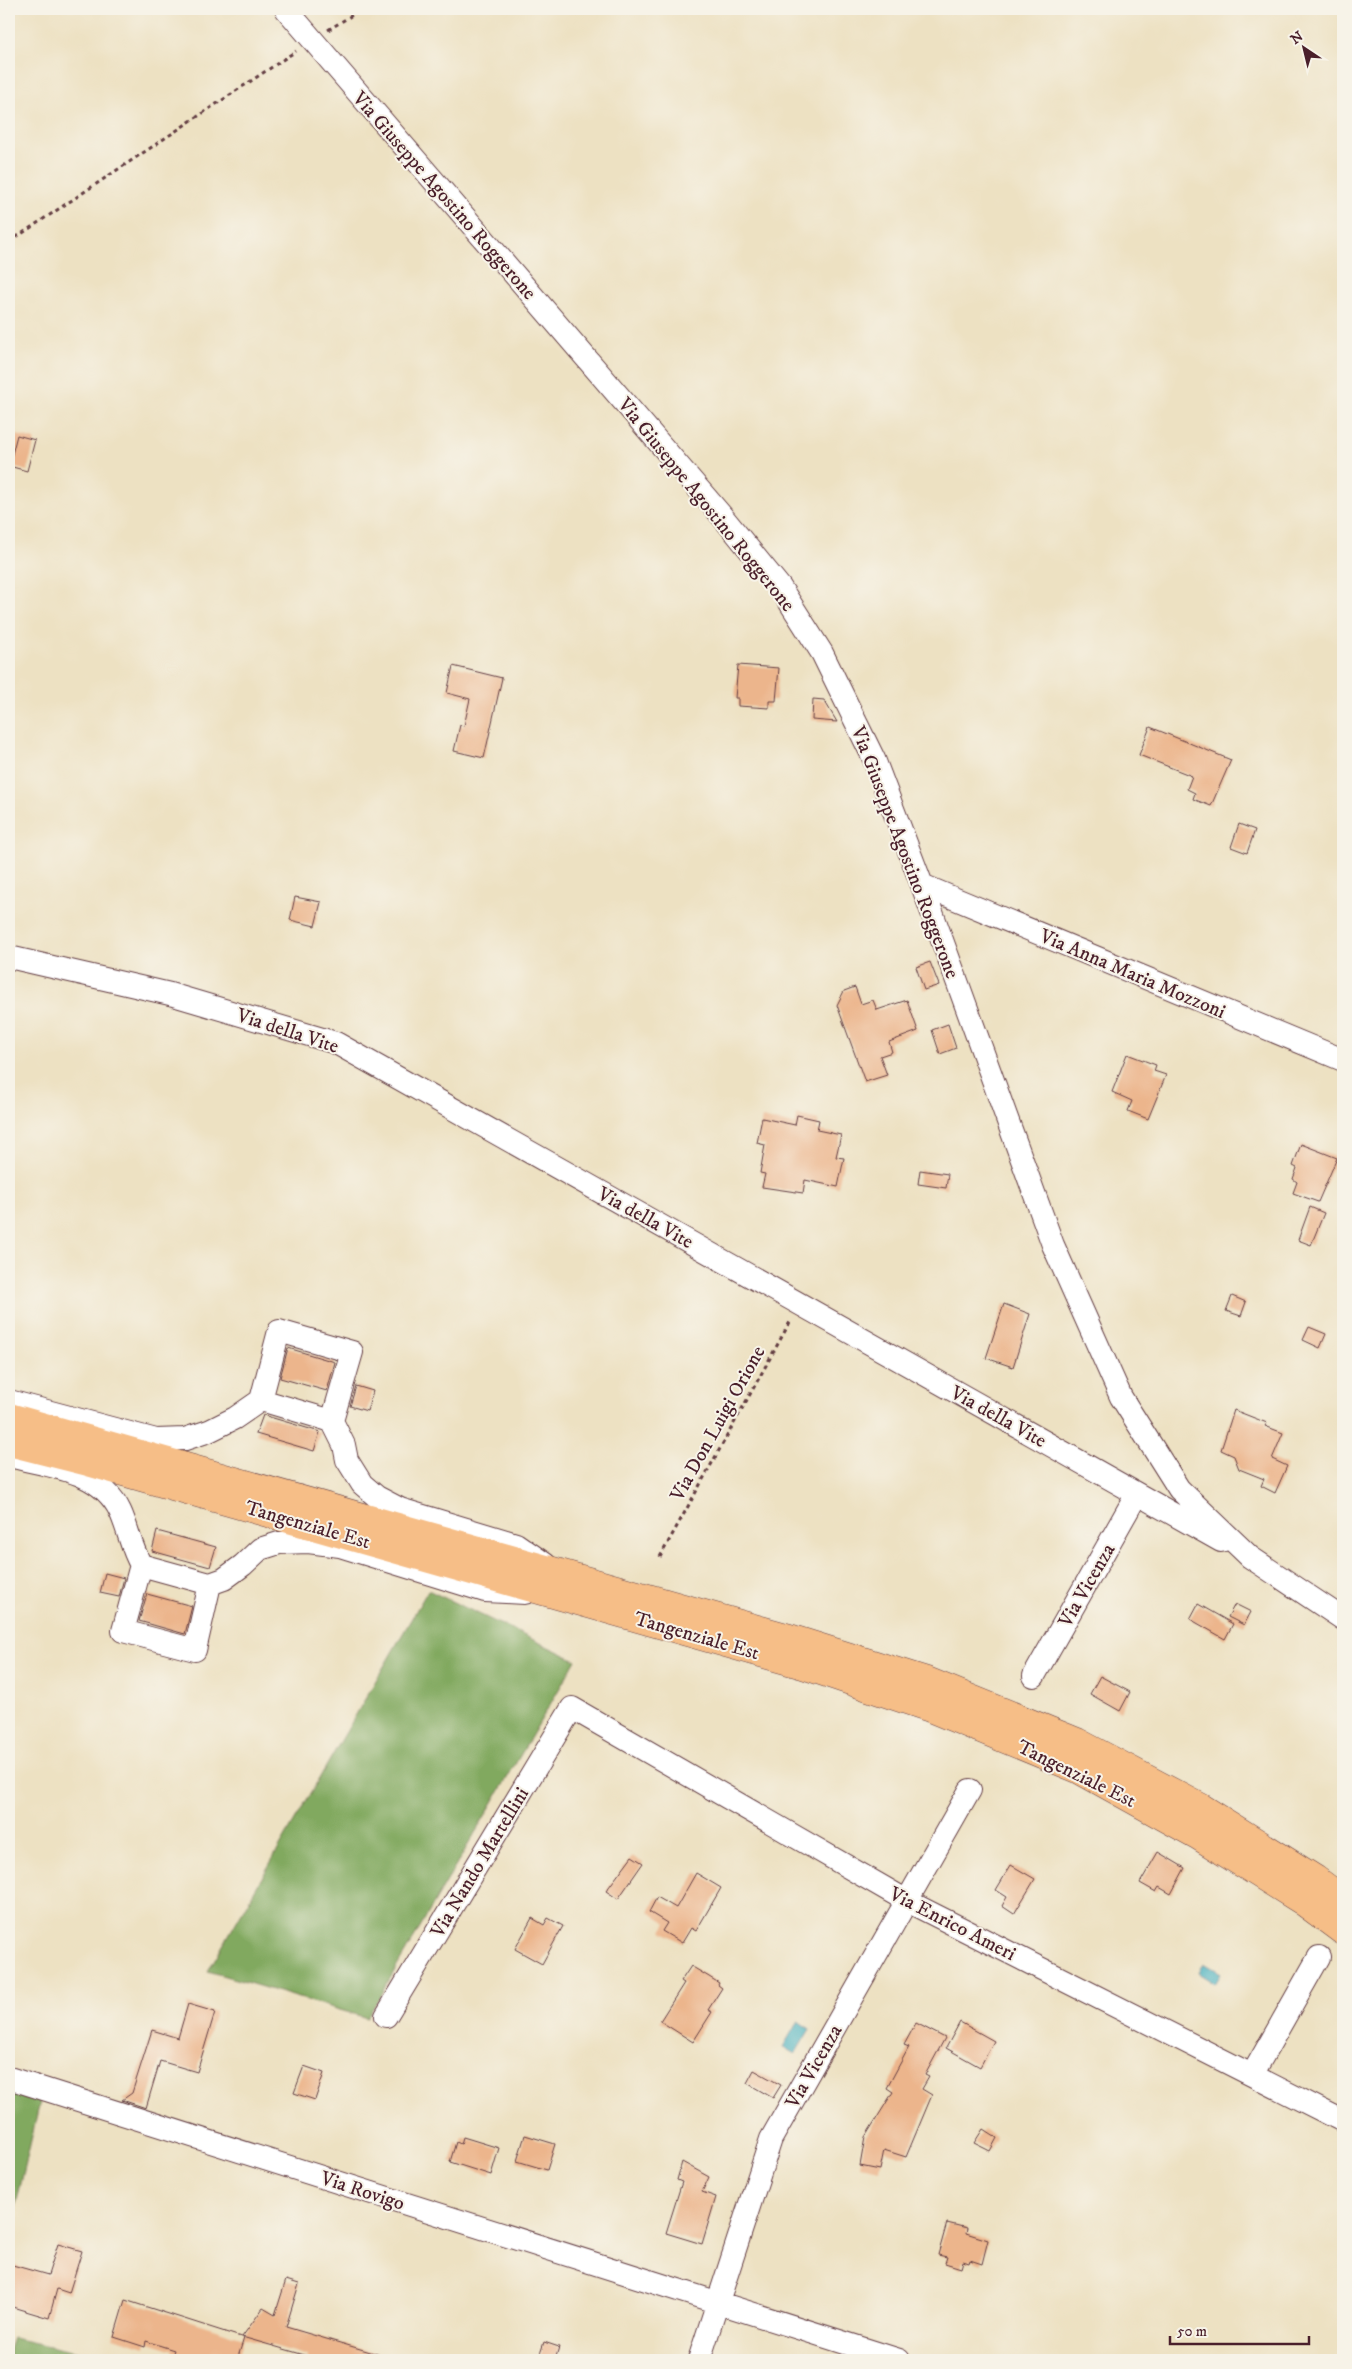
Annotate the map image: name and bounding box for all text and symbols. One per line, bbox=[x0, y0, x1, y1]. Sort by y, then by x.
north arrow bbox=[1280, 22, 1330, 72]
text: N bbox=[1287, 27, 1307, 49]
street label: Via Giuseppe Agostino Roggerone bbox=[346, 86, 541, 305]
street label: Via Giuseppe Agostino Roggerone bbox=[611, 392, 800, 617]
street label: Via Giuseppe Agostino Roggerone bbox=[845, 722, 964, 982]
street label: Via Anna Maria Mozzoni bbox=[1035, 924, 1229, 1025]
street label: Via della Vite bbox=[232, 1003, 342, 1060]
street label: Via della Vite bbox=[592, 1181, 698, 1255]
street label: Via Don Luigi Orione bbox=[665, 1342, 771, 1506]
street label: Via della Vite bbox=[945, 1380, 1051, 1454]
street label: Tangenziale Est bbox=[242, 1496, 373, 1555]
street label: Via Vicenza bbox=[1053, 1539, 1122, 1633]
street label: Tangenziale Est bbox=[631, 1607, 762, 1666]
street label: Tangenziale Est bbox=[1013, 1735, 1140, 1814]
street label: Via Nando Martellini bbox=[425, 1783, 535, 1943]
street label: Via Enrico Ameri bbox=[884, 1881, 1020, 1967]
street label: Via Vicenza bbox=[780, 2020, 849, 2114]
street label: Via Rovigo bbox=[316, 2166, 408, 2217]
scale bar bbox=[1170, 2314, 1308, 2346]
text: 50 m bbox=[1177, 2322, 1207, 2341]

